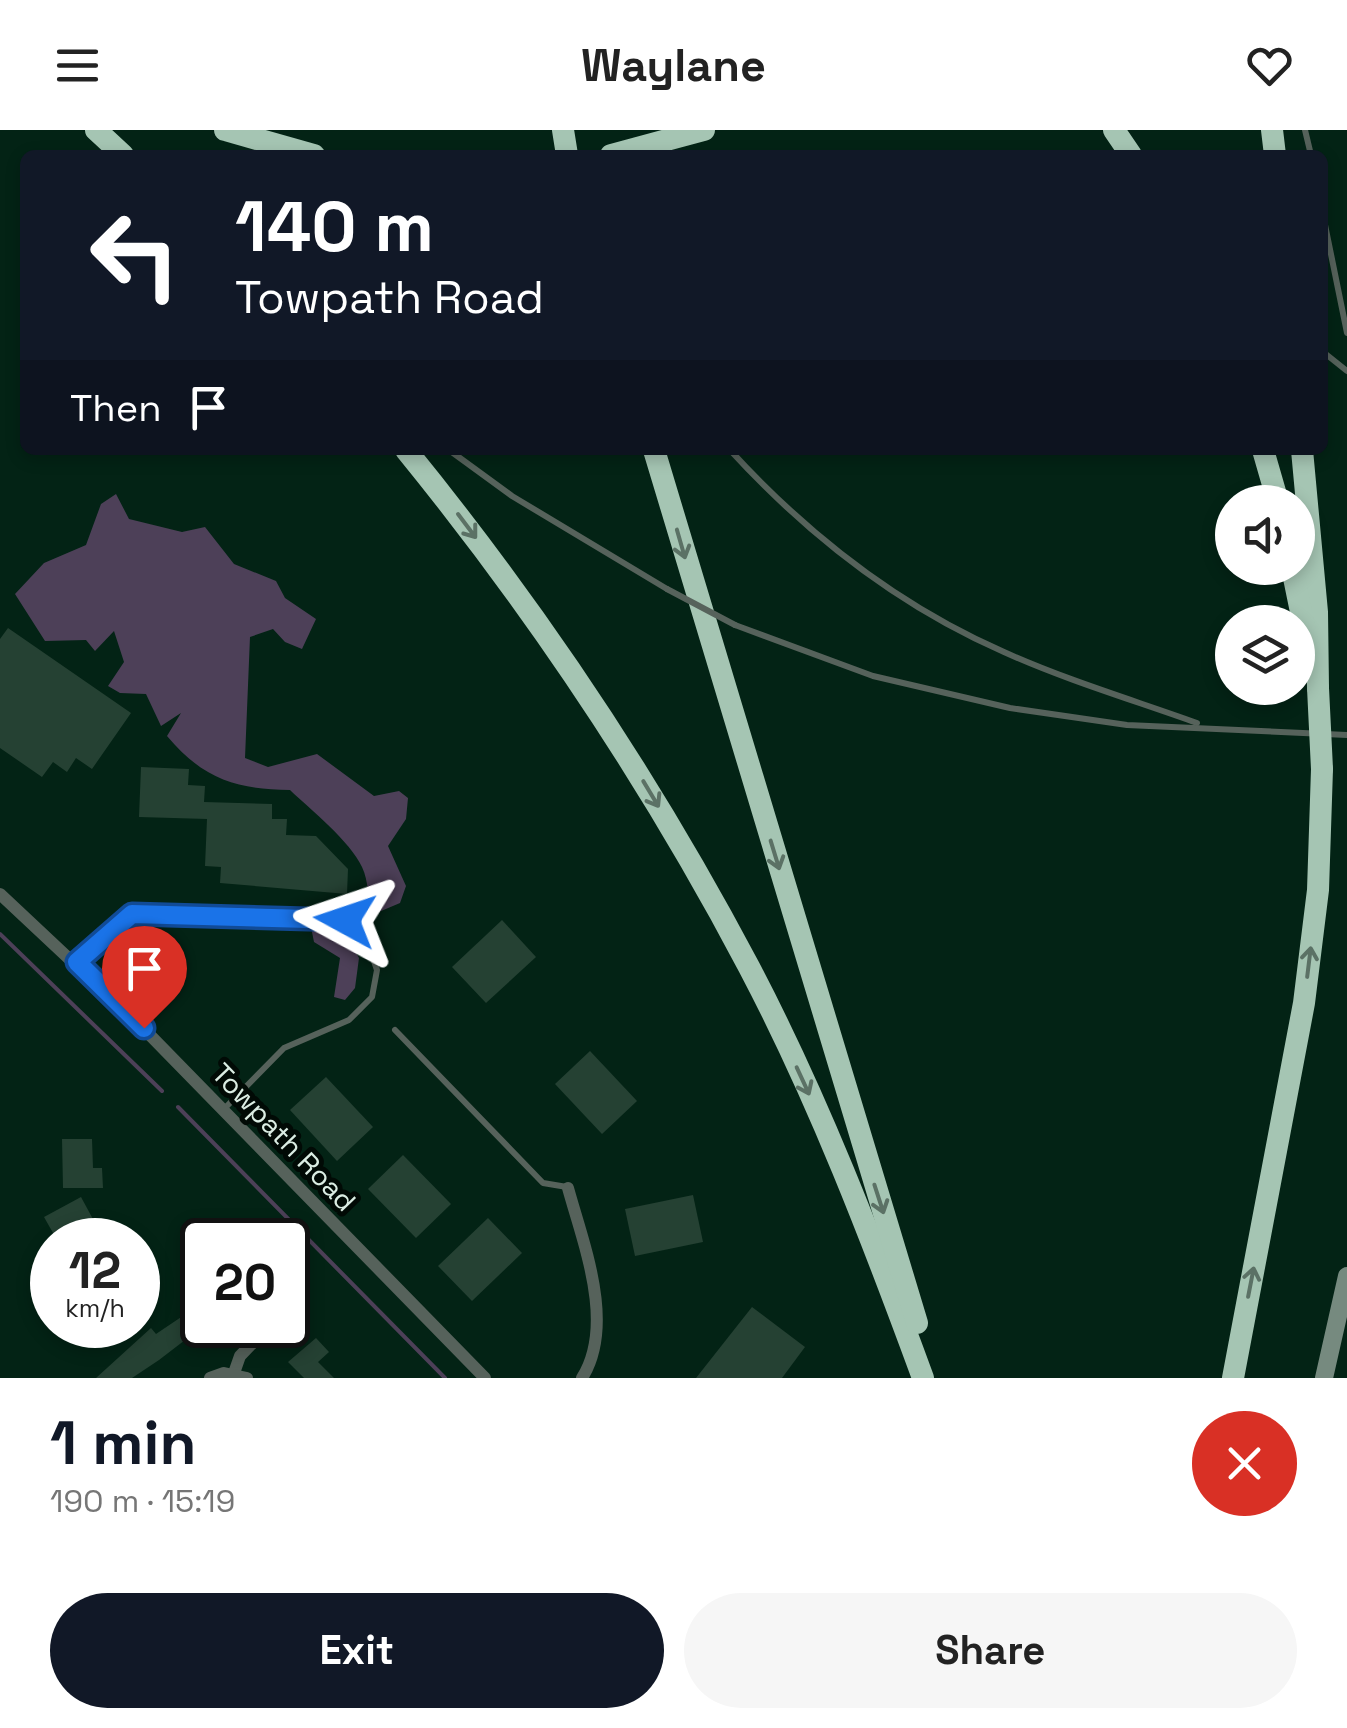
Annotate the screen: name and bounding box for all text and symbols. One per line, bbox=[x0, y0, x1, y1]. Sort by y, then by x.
text: Waylane bbox=[581, 37, 766, 94]
icon: menu bbox=[50, 38, 105, 93]
icon: heart bbox=[1242, 38, 1297, 93]
text: 140 m bbox=[235, 182, 434, 271]
icon: left bbox=[70, 190, 200, 320]
text: Towpath Road bbox=[235, 269, 544, 326]
icon: arrive bbox=[181, 380, 236, 435]
text: Then bbox=[70, 384, 161, 432]
map controls bbox=[1215, 485, 1315, 705]
button: sound bbox=[1215, 485, 1315, 585]
one-way arrow bbox=[457, 512, 478, 539]
one-way arrow bbox=[673, 527, 691, 559]
button: layers bbox=[1215, 605, 1315, 705]
one-way arrow bbox=[641, 779, 661, 808]
one-way arrow bbox=[767, 839, 785, 870]
position arrow bbox=[293, 868, 397, 972]
pin bbox=[102, 926, 187, 1029]
icon: arrive bbox=[117, 941, 172, 996]
one-way arrow bbox=[1300, 947, 1319, 979]
street label: Towpath Road bbox=[204, 1055, 364, 1219]
one-way arrow bbox=[794, 1065, 813, 1095]
one-way arrow bbox=[872, 1183, 890, 1215]
speed limit sign: 20 bbox=[180, 1218, 310, 1348]
text: 12 bbox=[69, 1239, 121, 1303]
one-way arrow bbox=[1242, 1266, 1261, 1299]
text: km/h bbox=[65, 1292, 125, 1324]
text: 1 min bbox=[50, 1405, 197, 1482]
button: close bbox=[1192, 1411, 1297, 1516]
text: 190 m · 15:19 bbox=[50, 1481, 235, 1521]
button: Exit bbox=[50, 1593, 664, 1708]
button: Share bbox=[684, 1593, 1297, 1708]

